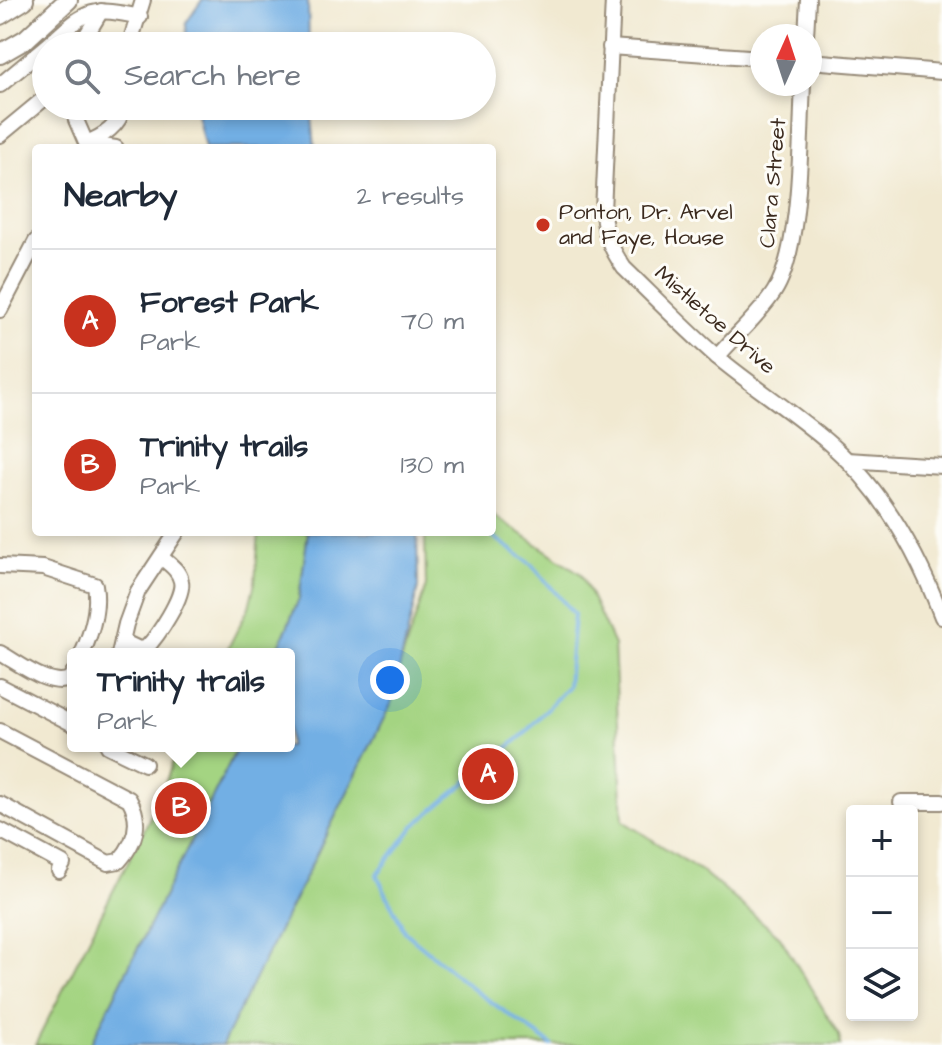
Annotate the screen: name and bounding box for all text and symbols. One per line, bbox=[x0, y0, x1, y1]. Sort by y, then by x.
north arrow bbox=[750, 24, 822, 96]
search box bbox=[32, 32, 496, 120]
icon: search bbox=[60, 54, 104, 98]
text: Search here bbox=[124, 55, 301, 97]
street label: Clara Street bbox=[752, 117, 794, 249]
text: Nearby bbox=[64, 172, 178, 220]
text: 2 results bbox=[356, 178, 464, 214]
place label: Ponton, Dr. Arvel and Faye, House bbox=[559, 197, 733, 254]
marker: Ponton, Dr. Arvel and Faye, House bbox=[534, 216, 552, 234]
street label: Mistletoe Drive bbox=[648, 258, 783, 382]
text: Forest Park bbox=[140, 282, 319, 324]
text: A bbox=[82, 303, 98, 339]
text: 70 m bbox=[401, 303, 464, 339]
text: Park bbox=[140, 324, 200, 360]
text: Trinity trails bbox=[140, 426, 308, 468]
text: B bbox=[81, 447, 99, 483]
text: 130 m bbox=[400, 447, 464, 483]
text: Park bbox=[140, 468, 200, 504]
popup bbox=[67, 648, 295, 752]
your location bbox=[370, 660, 410, 700]
text: Trinity trails bbox=[97, 661, 265, 703]
text: Park bbox=[97, 703, 157, 739]
pin: A bbox=[462, 744, 514, 804]
pin: B bbox=[155, 778, 207, 838]
map controls bbox=[846, 805, 918, 1021]
button: + bbox=[846, 805, 918, 877]
button: − bbox=[846, 877, 918, 949]
button: layers bbox=[846, 949, 918, 1021]

